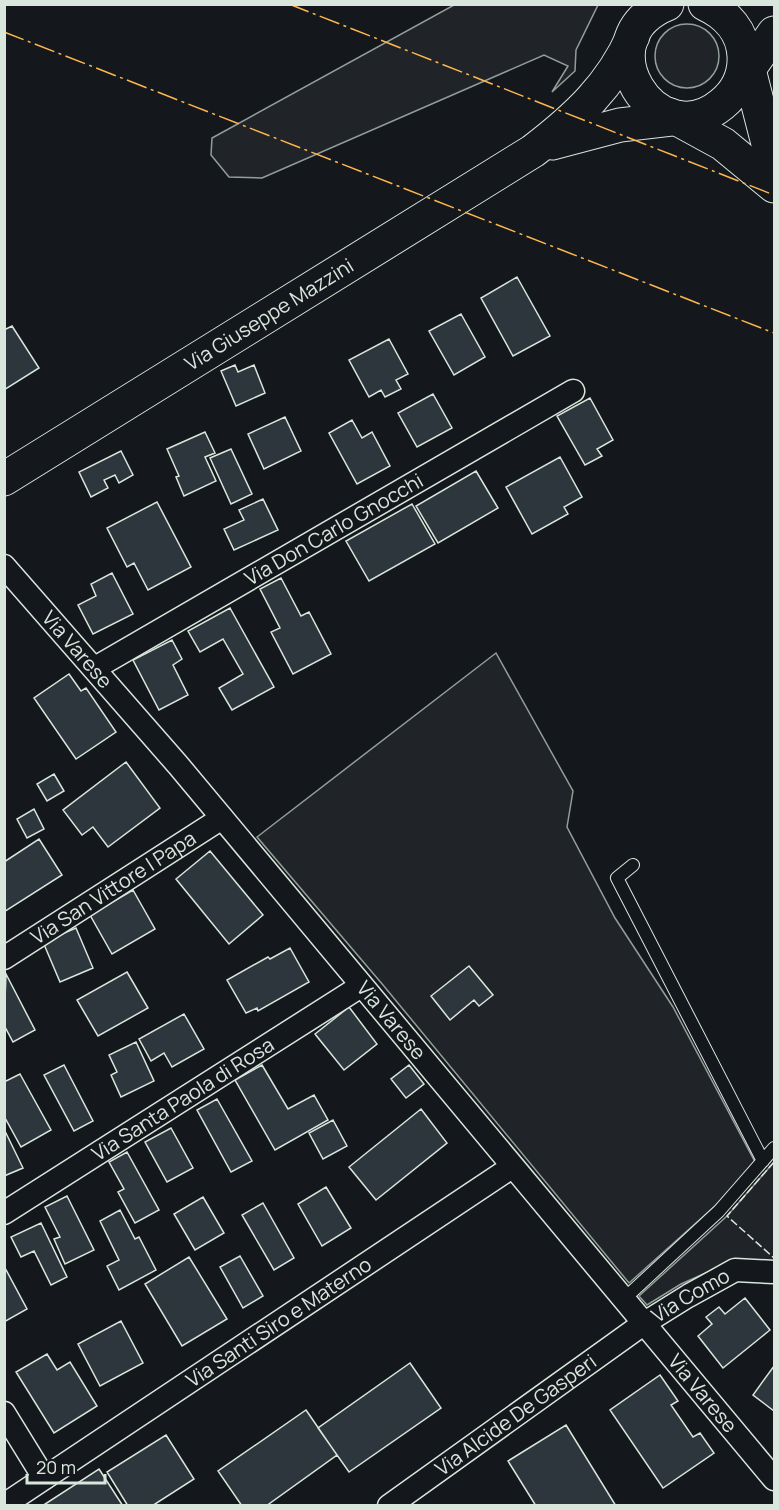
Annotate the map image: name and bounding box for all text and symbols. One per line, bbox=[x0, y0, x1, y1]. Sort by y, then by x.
street label: Via Giuseppe Mazzini bbox=[179, 252, 358, 377]
street label: Via Don Carlo Gnocchi bbox=[239, 467, 428, 592]
street label: Via Varese bbox=[36, 605, 119, 694]
street label: Via San Vittore I Papa bbox=[25, 824, 201, 950]
street label: Via Varese bbox=[351, 975, 432, 1065]
street label: Via Santa Paola di Rosa bbox=[86, 1031, 279, 1167]
street label: Via Santi Siro e Materno bbox=[181, 1250, 377, 1393]
street label: Via Como bbox=[646, 1262, 734, 1329]
street label: Via Alcide De Gasperi bbox=[430, 1348, 601, 1482]
street label: Via Varese bbox=[662, 1348, 744, 1438]
scale bar bbox=[27, 1447, 105, 1485]
text: 20 m bbox=[36, 1455, 76, 1479]

